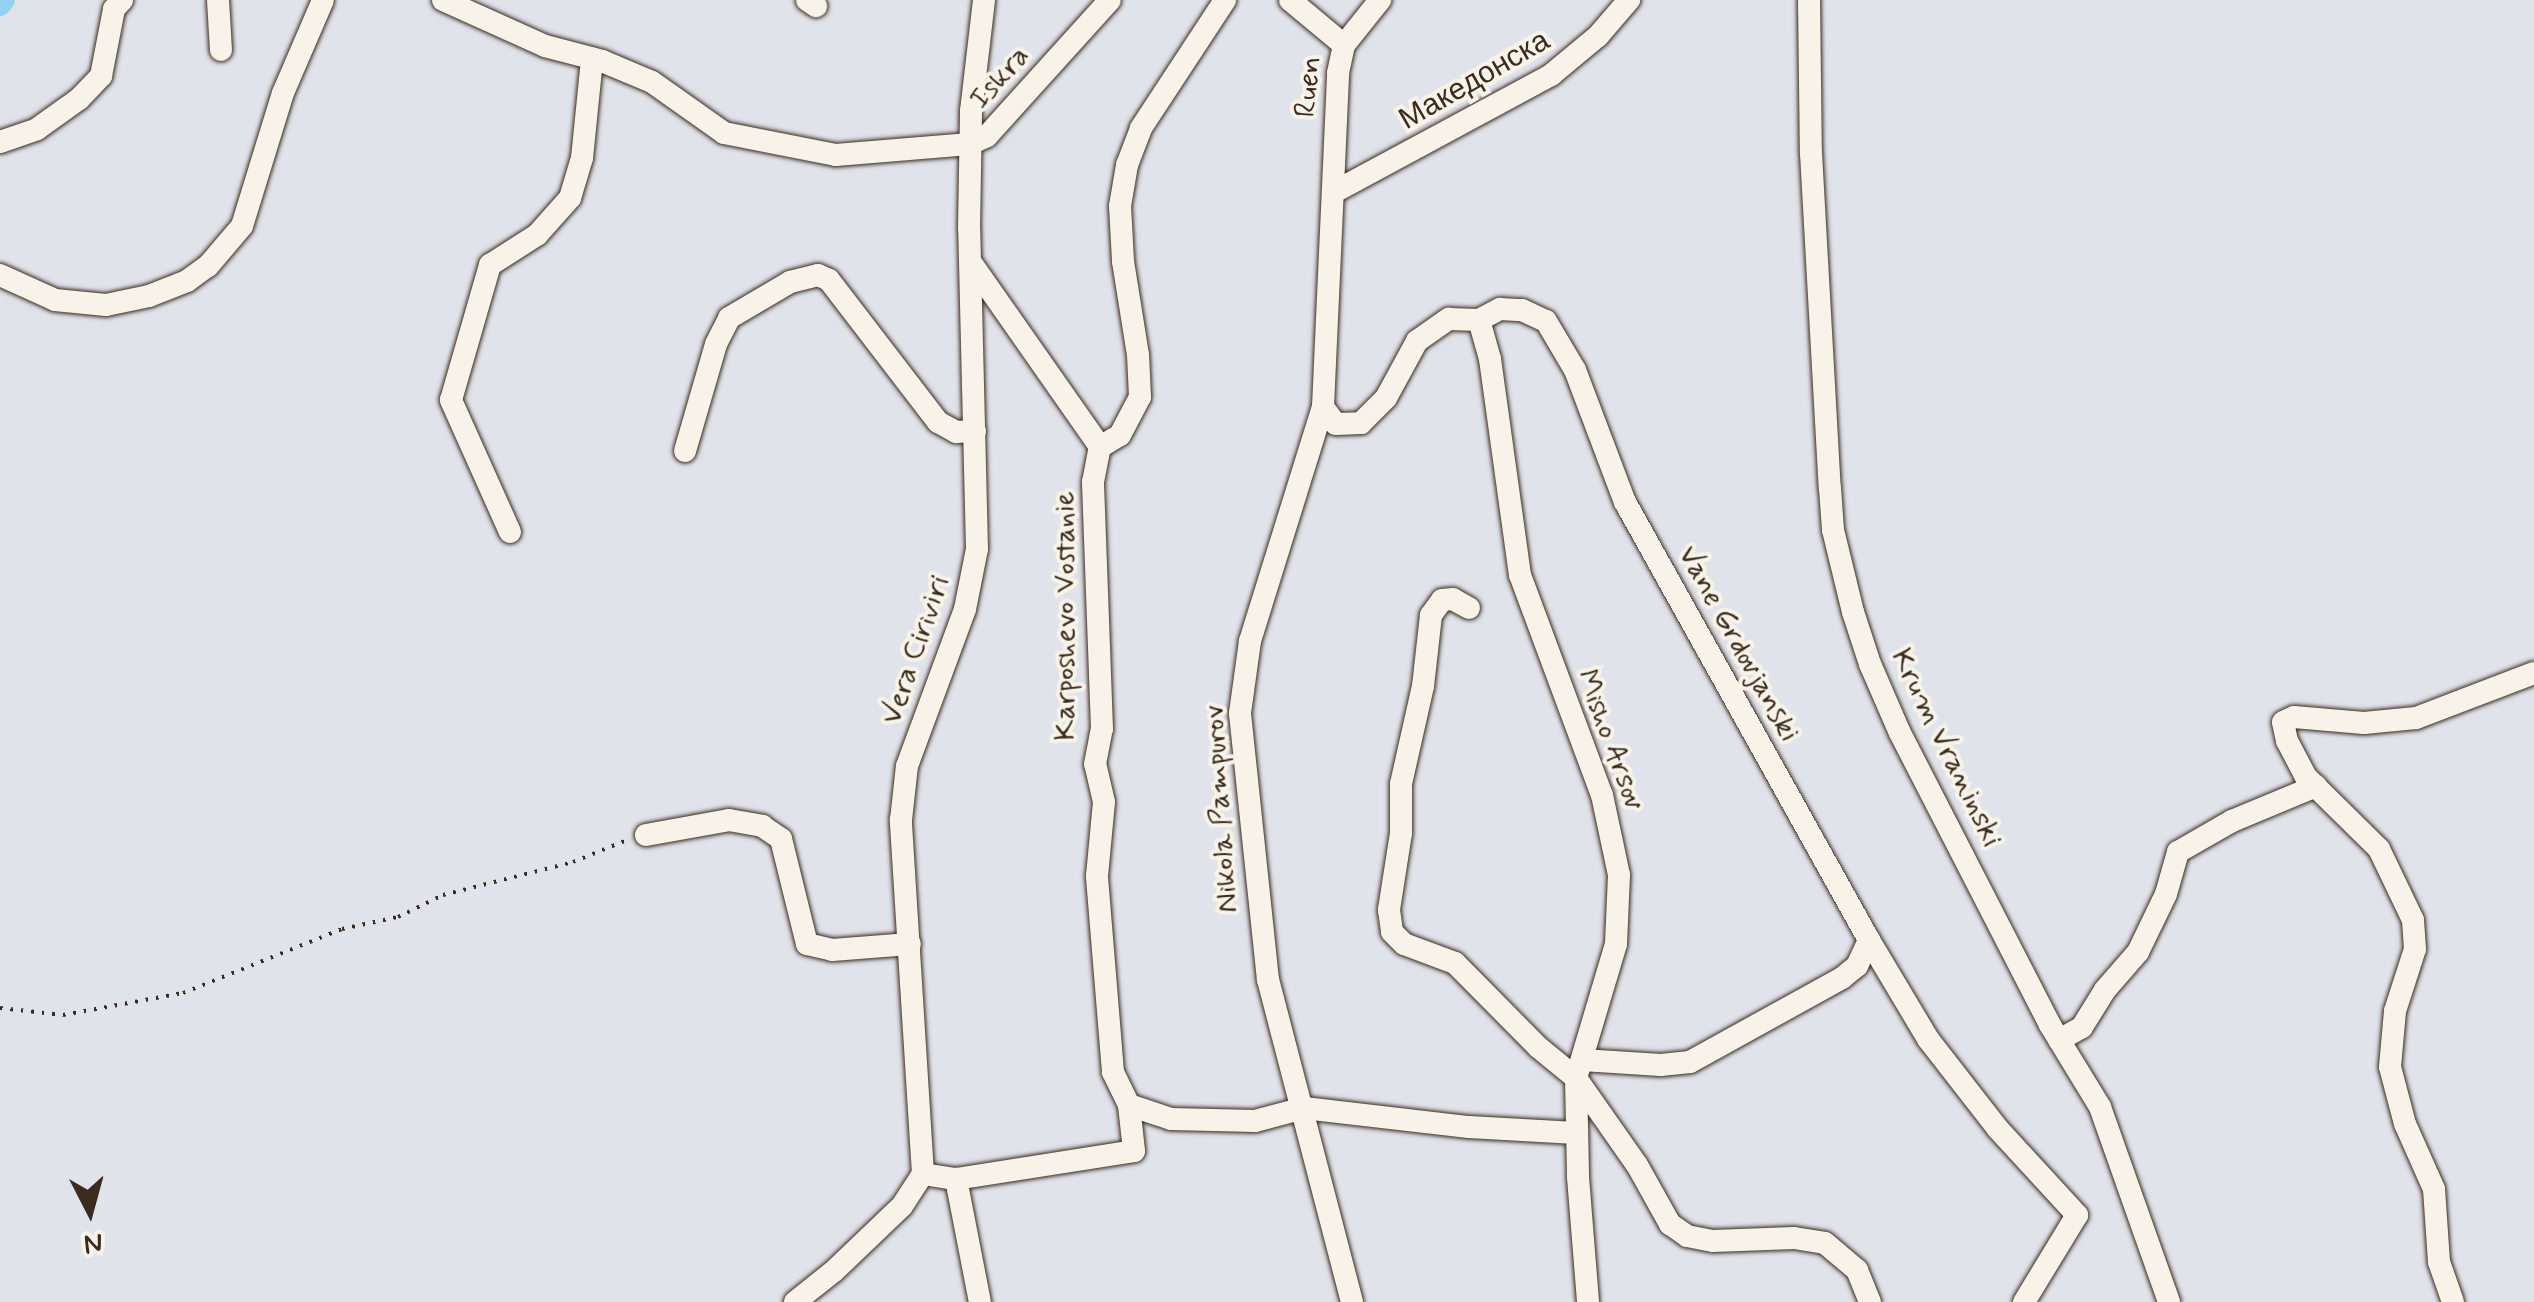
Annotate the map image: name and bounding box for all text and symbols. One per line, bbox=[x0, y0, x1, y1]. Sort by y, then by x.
street label: Македонска bbox=[1393, 23, 1557, 139]
street label: Iskra bbox=[962, 39, 1038, 117]
street label: Ruen bbox=[1288, 55, 1330, 119]
street label: Karposhevo Vostanie bbox=[1048, 491, 1084, 741]
street label: Vane Grdovjanski bbox=[1669, 540, 1807, 748]
street label: Vera Ciriviri bbox=[874, 572, 958, 728]
street label: Krum Vraninski bbox=[1882, 643, 2010, 853]
street label: Misho Arsov bbox=[1568, 664, 1652, 816]
street label: Nikola Pampurov bbox=[1196, 704, 1246, 914]
north arrow bbox=[40, 1162, 140, 1262]
text: N bbox=[82, 1223, 104, 1262]

